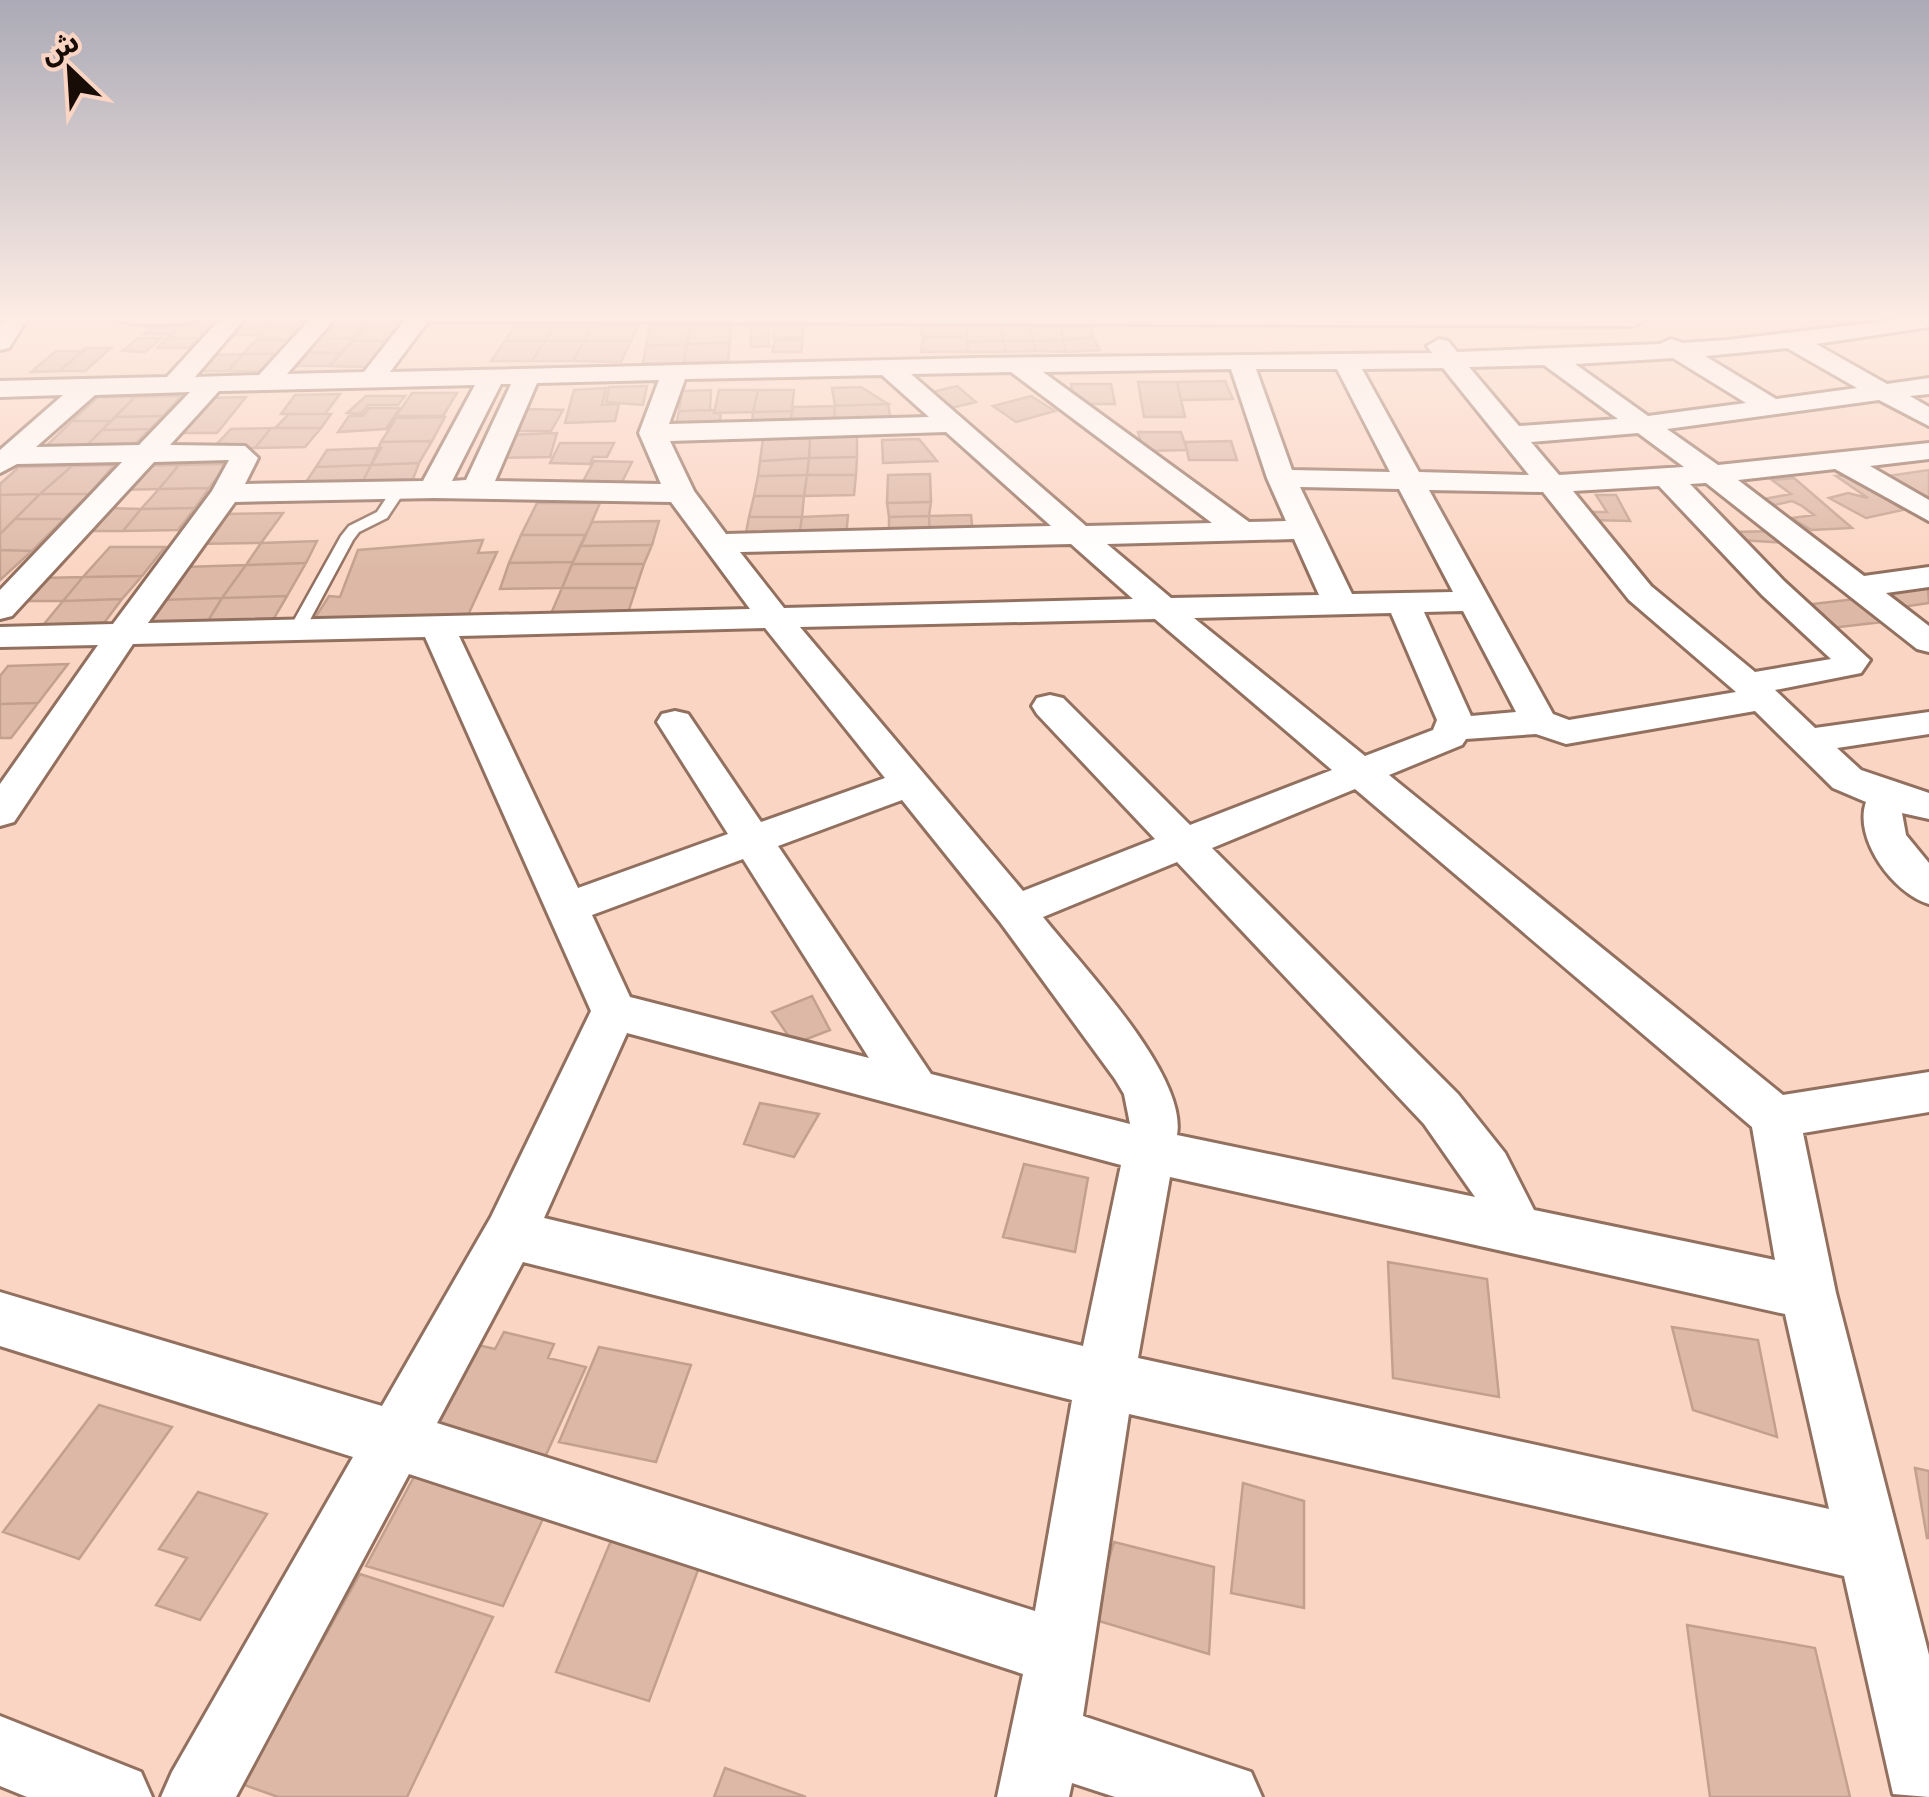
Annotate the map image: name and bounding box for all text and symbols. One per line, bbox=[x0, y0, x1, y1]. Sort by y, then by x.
north arrow bbox=[20, 20, 120, 120]
text: ش bbox=[34, 23, 85, 74]

